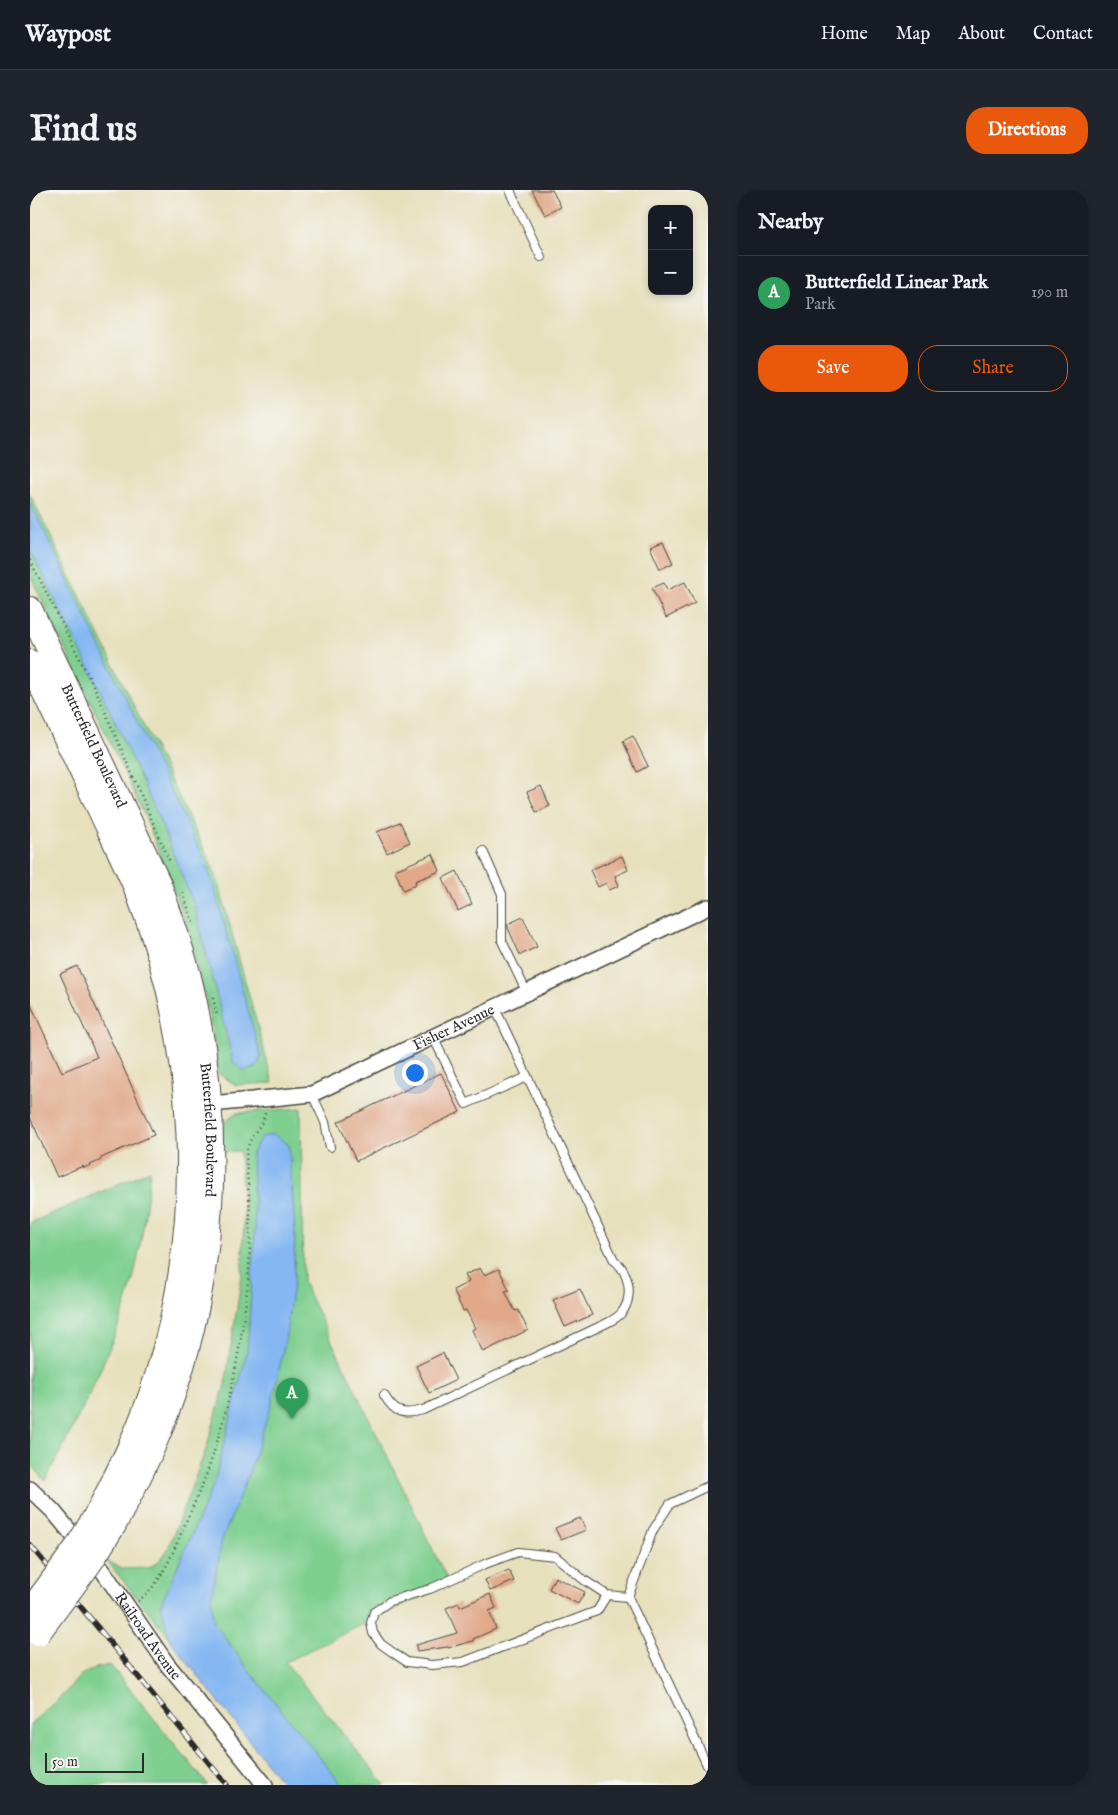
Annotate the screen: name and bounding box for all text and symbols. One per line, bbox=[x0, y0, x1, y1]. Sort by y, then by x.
text: Waypost bbox=[25, 19, 111, 50]
text: Home bbox=[821, 23, 868, 46]
text: Map bbox=[896, 23, 930, 46]
text: About bbox=[958, 23, 1005, 46]
text: Contact bbox=[1033, 23, 1093, 46]
button: Directions bbox=[966, 107, 1088, 154]
text: Find us bbox=[30, 108, 137, 153]
map controls bbox=[648, 205, 693, 295]
button: + bbox=[648, 205, 693, 250]
text: Nearby bbox=[758, 209, 823, 236]
button: − bbox=[648, 250, 693, 295]
text: Butterfield Linear Park bbox=[805, 271, 988, 295]
text: A bbox=[769, 283, 779, 303]
text: 190 m bbox=[1031, 283, 1068, 303]
text: Park bbox=[805, 295, 835, 315]
button: Save bbox=[758, 345, 908, 392]
button: Share bbox=[918, 345, 1068, 392]
street label: Butterfield Boulevard bbox=[56, 681, 131, 812]
street label: Fisher Avenue bbox=[410, 1000, 498, 1055]
your location bbox=[402, 1060, 428, 1086]
street label: Butterfield Boulevard bbox=[195, 1061, 220, 1198]
pin: A bbox=[276, 1378, 308, 1419]
street label: Railroad Avenue bbox=[110, 1589, 185, 1684]
scale bar bbox=[45, 1750, 144, 1773]
text: 50 m bbox=[52, 1753, 78, 1771]

